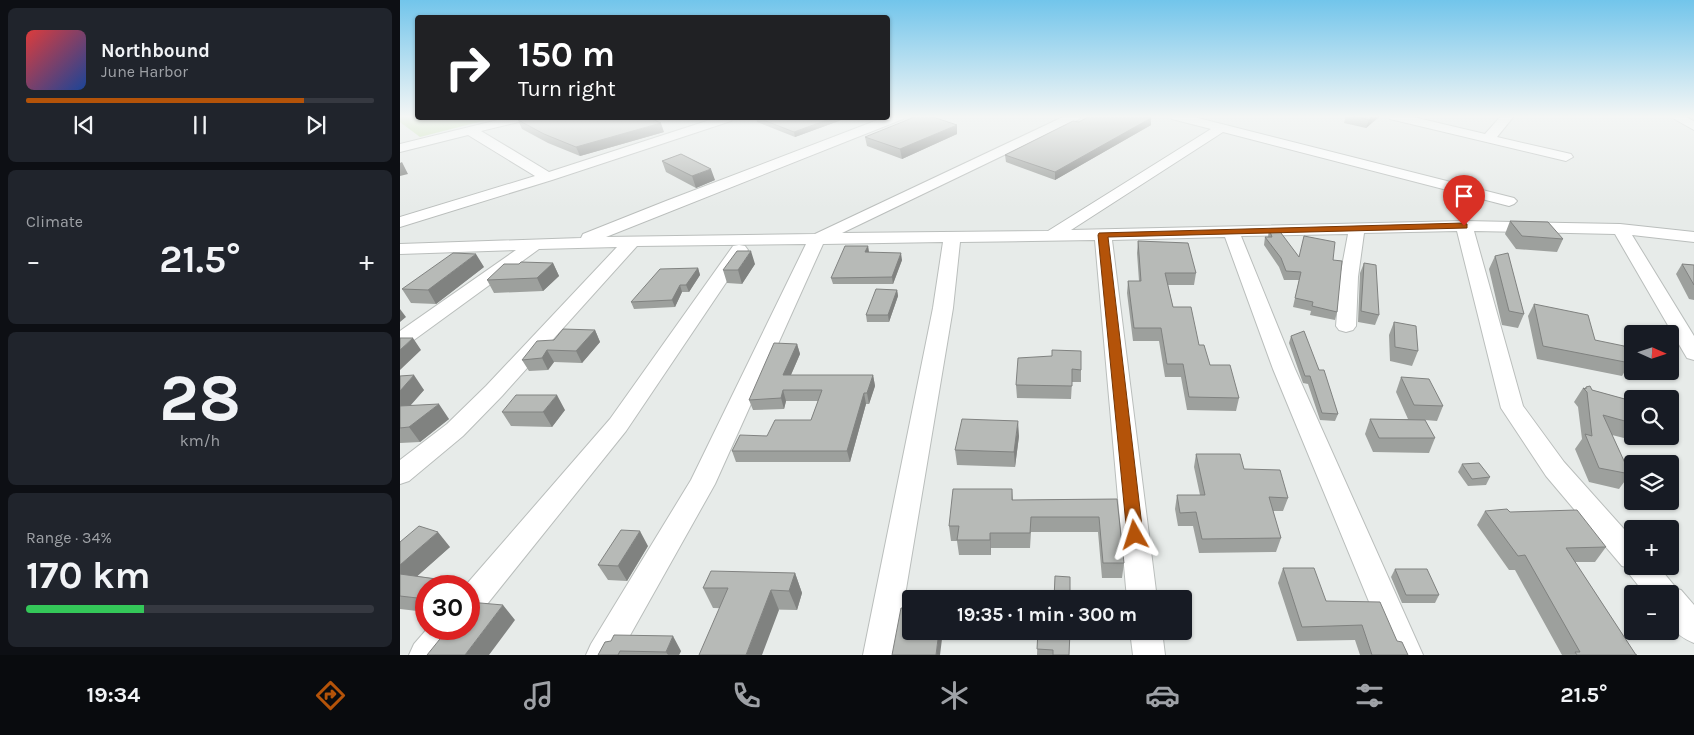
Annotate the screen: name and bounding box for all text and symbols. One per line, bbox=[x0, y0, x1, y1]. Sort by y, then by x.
text: 150 m bbox=[518, 34, 615, 75]
icon: right bbox=[435, 35, 500, 100]
text: Northbound bbox=[101, 40, 210, 62]
text: June Harbor bbox=[101, 62, 188, 81]
text: Turn right bbox=[518, 76, 616, 102]
icon: previous bbox=[70, 111, 98, 139]
icon: pause bbox=[186, 111, 214, 139]
icon: next bbox=[302, 111, 330, 139]
pin bbox=[1443, 175, 1485, 226]
icon: arrive bbox=[1450, 182, 1478, 210]
text: Climate bbox=[26, 212, 83, 231]
text: 21.5° bbox=[159, 237, 241, 282]
text: − bbox=[26, 244, 41, 277]
text: + bbox=[359, 244, 374, 277]
north arrow bbox=[1624, 325, 1679, 380]
map controls bbox=[1624, 325, 1679, 640]
text: 28 bbox=[159, 360, 241, 436]
button: search bbox=[1624, 390, 1679, 445]
text: km/h bbox=[180, 431, 220, 450]
button: layers bbox=[1624, 455, 1679, 510]
position arrow bbox=[1108, 508, 1160, 560]
button: + bbox=[1624, 520, 1679, 575]
text: Range · 34% bbox=[26, 528, 112, 547]
text: 170 km bbox=[26, 553, 151, 598]
speed limit sign: 30 bbox=[415, 575, 480, 640]
button: − bbox=[1624, 585, 1679, 640]
text: 19:35 · 1 min · 300 m bbox=[957, 604, 1137, 626]
icon: directions bbox=[313, 678, 348, 713]
icon: music bbox=[521, 678, 556, 713]
icon: phone bbox=[729, 678, 764, 713]
icon: climate bbox=[937, 678, 972, 713]
icon: car bbox=[1145, 678, 1180, 713]
icon: filters bbox=[1352, 678, 1387, 713]
text: 19:34 bbox=[86, 682, 140, 708]
text: 21.5° bbox=[1560, 682, 1608, 708]

